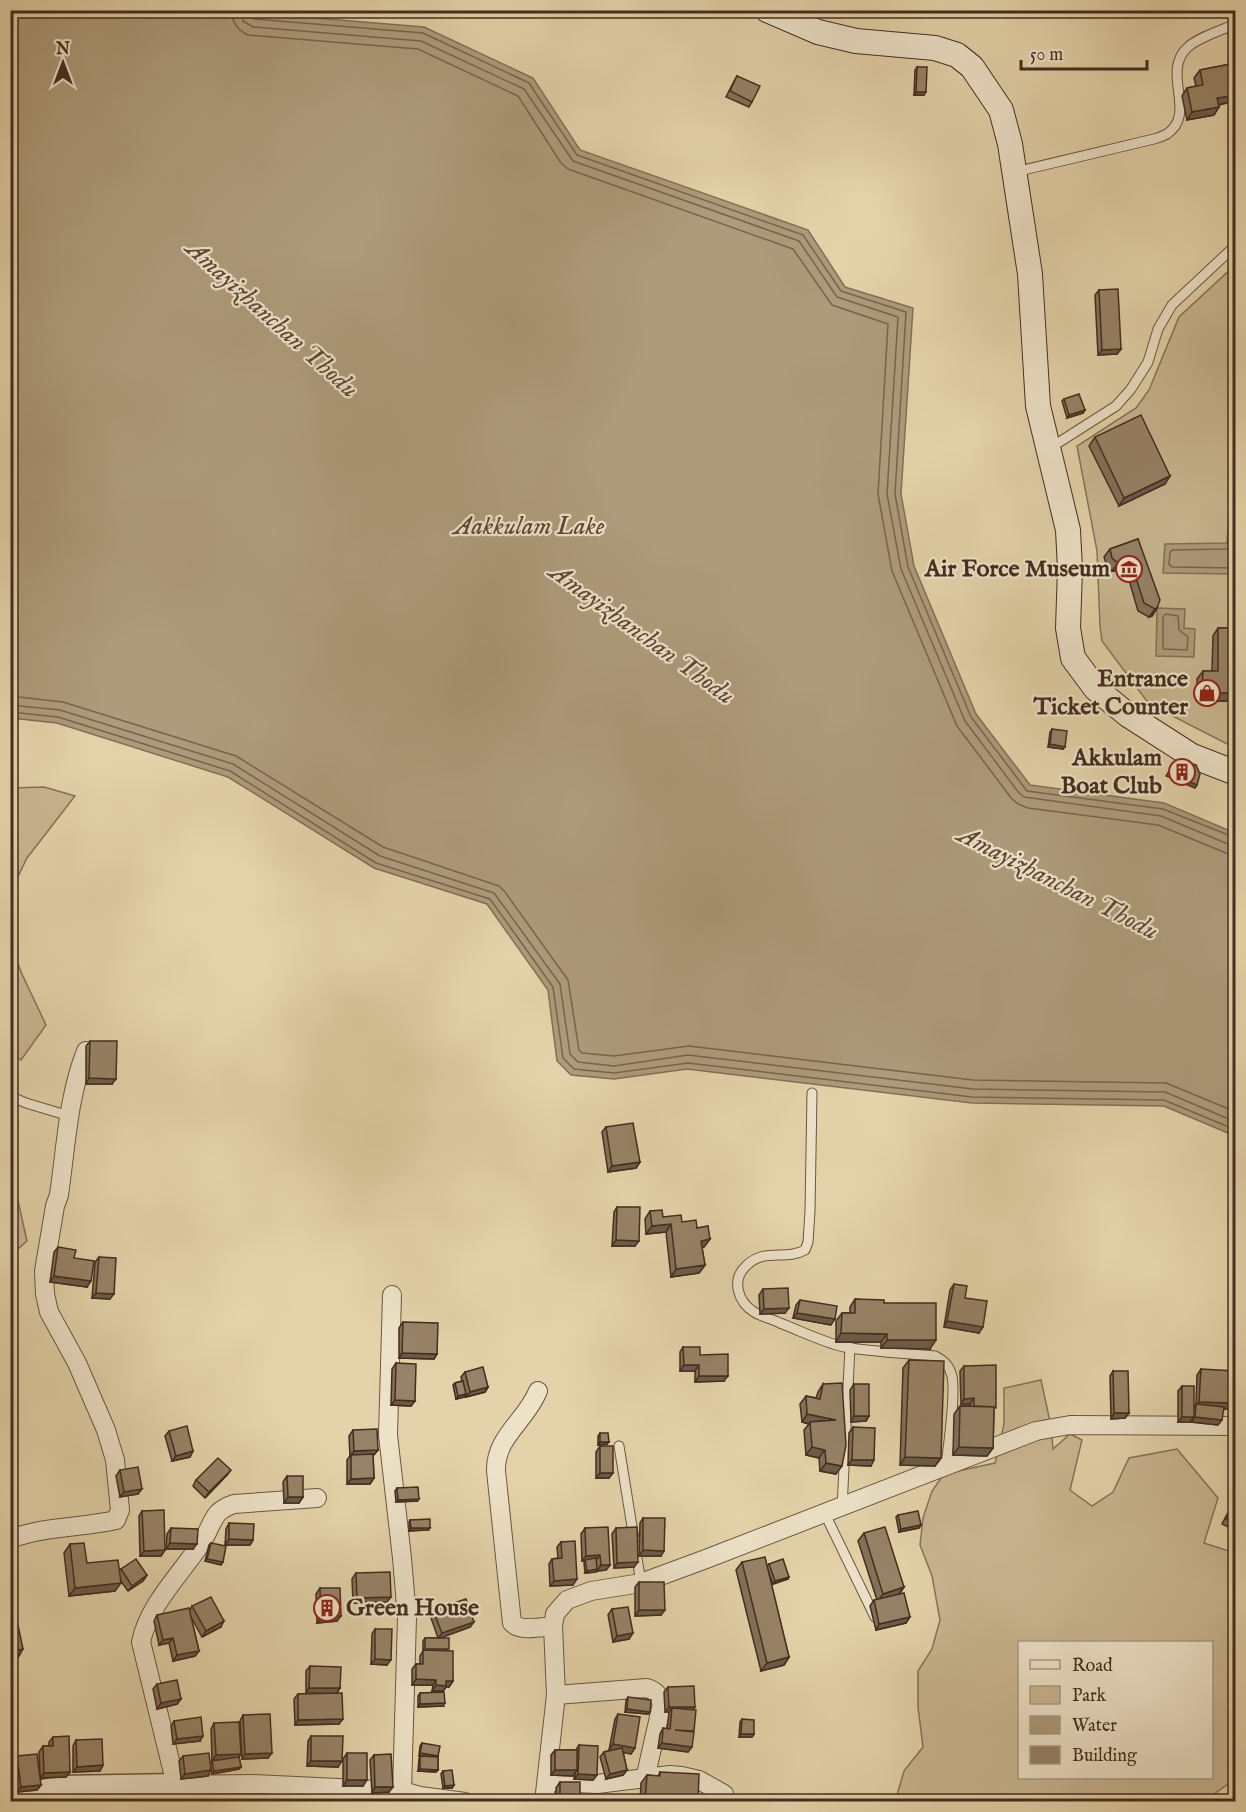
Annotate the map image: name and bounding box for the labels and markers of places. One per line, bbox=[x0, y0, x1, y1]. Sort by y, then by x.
place label: Air Force Museum bbox=[924, 554, 1110, 585]
museum icon: Air Force Museum bbox=[1114, 554, 1144, 584]
place label: Entrance Ticket Counter bbox=[1033, 664, 1188, 723]
shop icon: Entrance Ticket Counter bbox=[1192, 678, 1222, 708]
place label: Akkulam Boat Club bbox=[1060, 743, 1162, 802]
building icon: Akkulam Boat Club bbox=[1167, 757, 1197, 787]
building icon: Green House bbox=[312, 1593, 342, 1623]
place label: Green House bbox=[346, 1593, 479, 1624]

